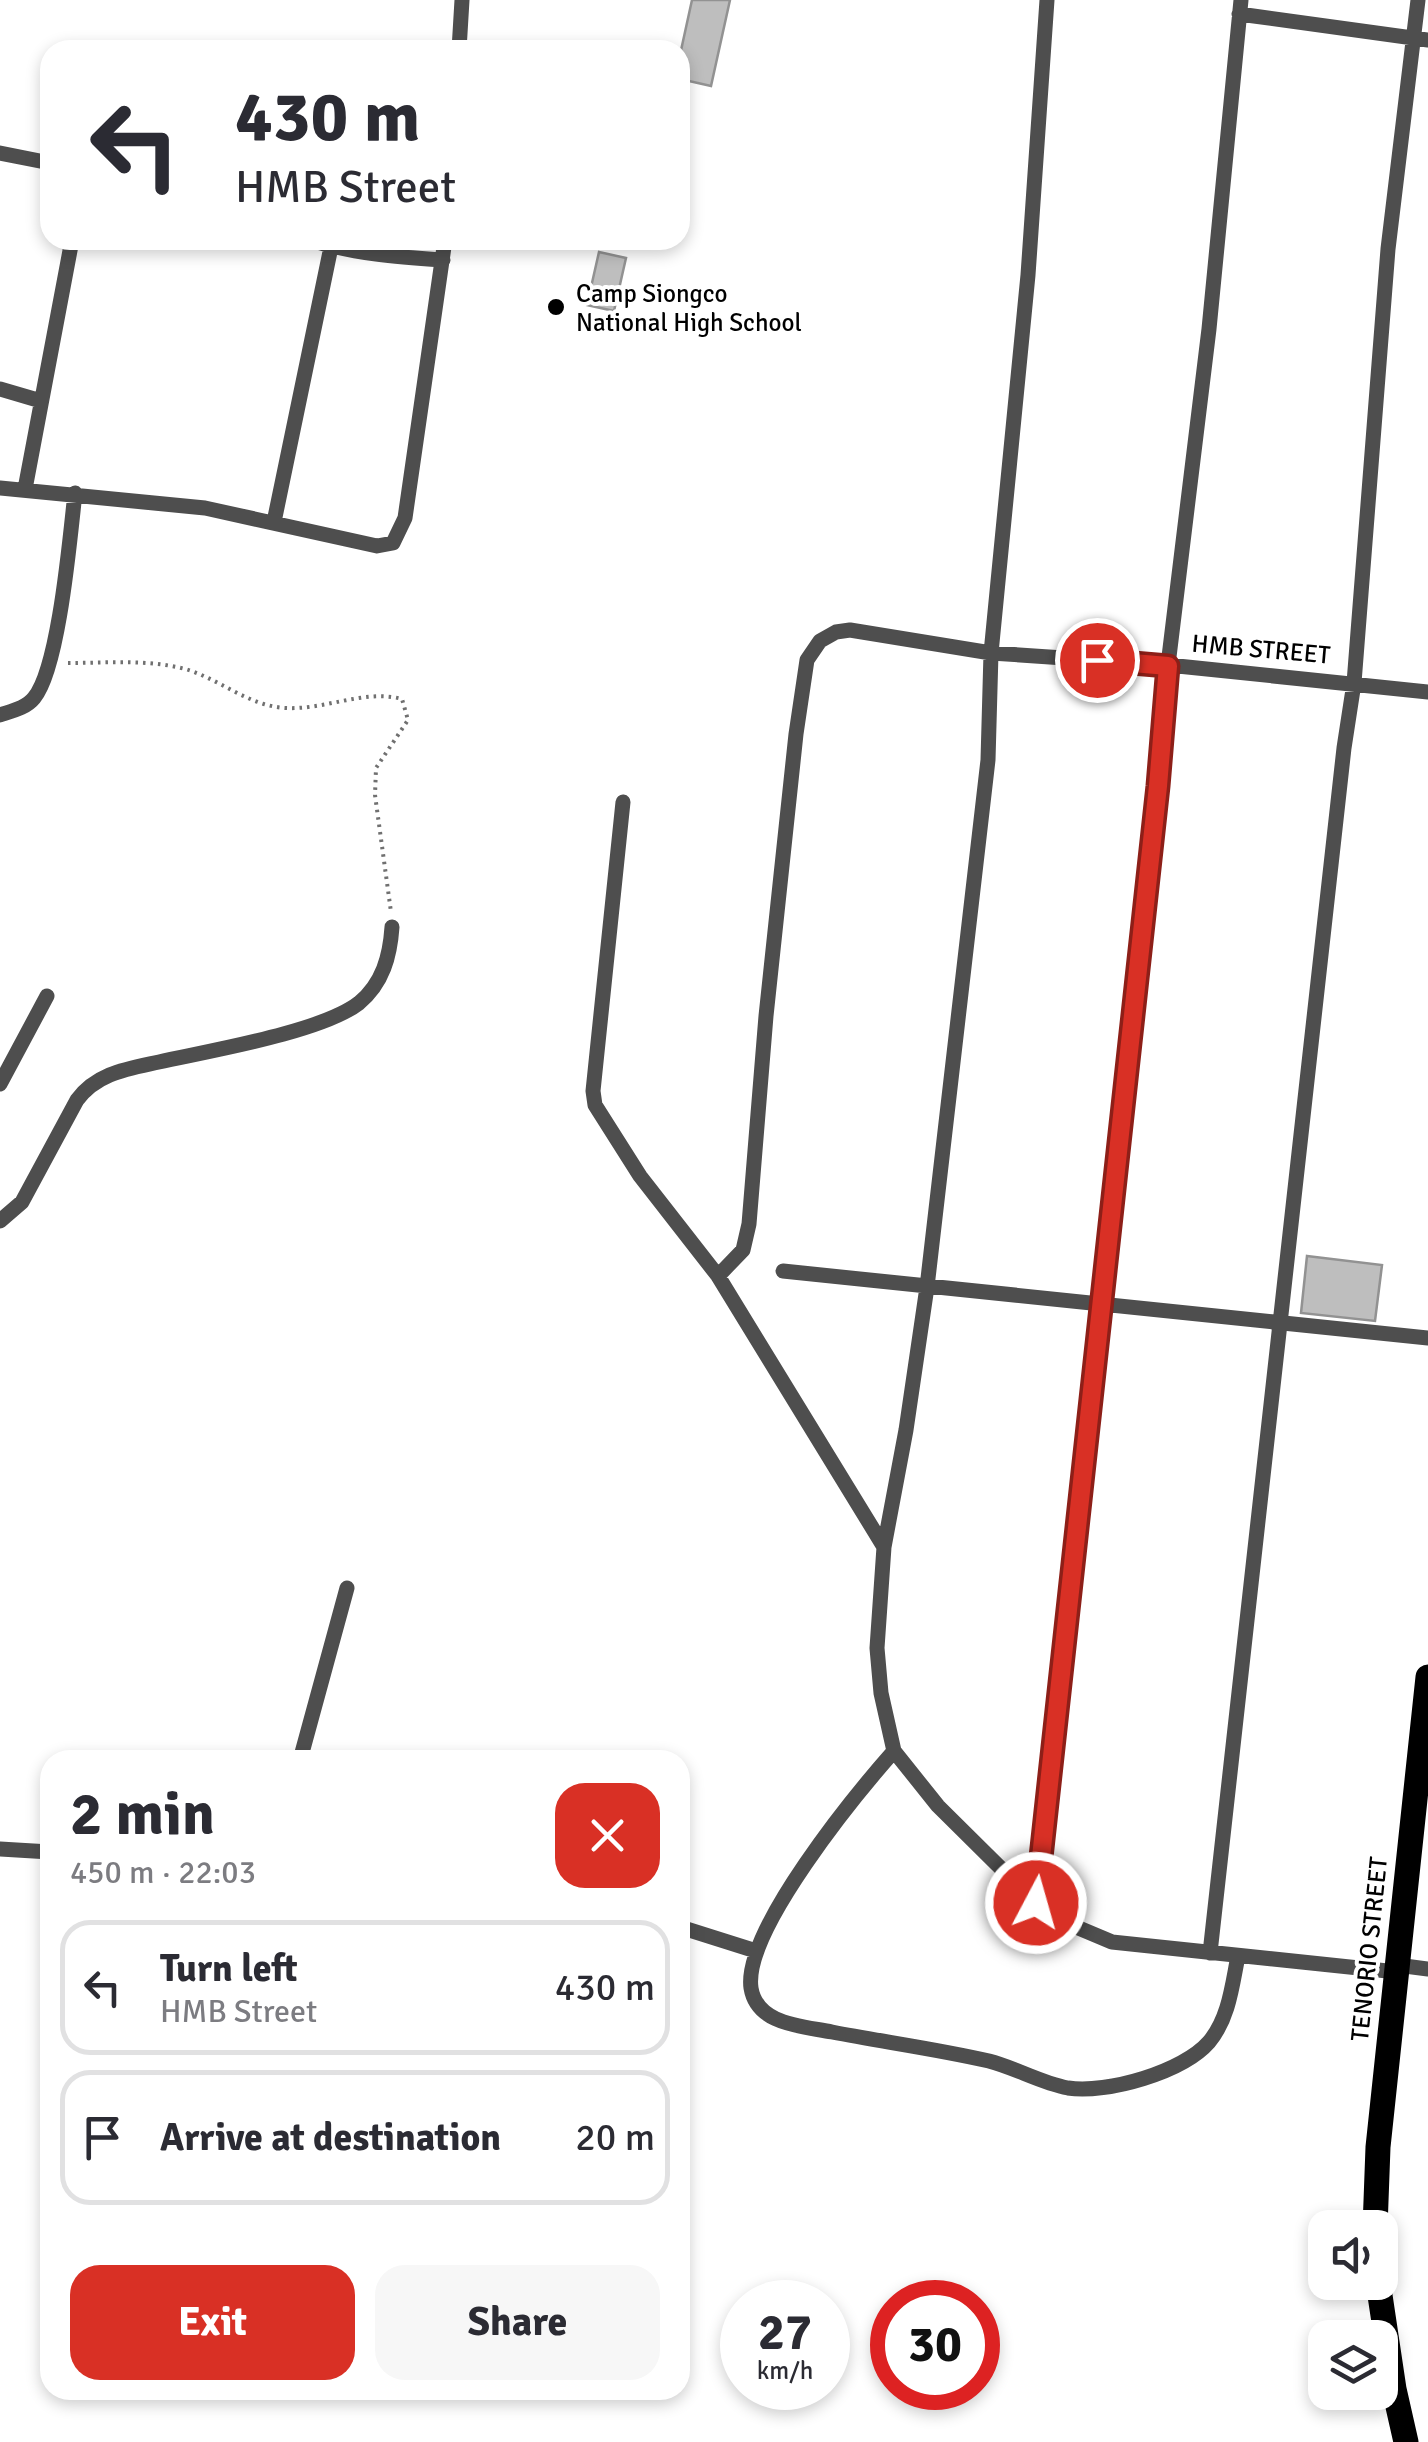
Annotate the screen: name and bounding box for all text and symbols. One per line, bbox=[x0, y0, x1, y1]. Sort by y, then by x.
text: 430 m bbox=[235, 74, 420, 160]
icon: left bbox=[70, 80, 200, 210]
text: HMB Street bbox=[235, 160, 456, 215]
place label: Camp Siongco National High School bbox=[576, 278, 802, 338]
marker: Camp Siongco National High School bbox=[545, 296, 567, 318]
pin bbox=[1055, 618, 1140, 703]
street label: HMB STREET bbox=[1190, 628, 1332, 671]
icon: arrive bbox=[1070, 633, 1125, 688]
text: 2 min bbox=[70, 1778, 215, 1852]
button: close bbox=[555, 1783, 660, 1888]
position arrow bbox=[984, 1851, 1088, 1955]
text: 450 m · 22:03 bbox=[70, 1853, 256, 1892]
street label: TENORIO STREET bbox=[1344, 1855, 1394, 2043]
text: Turn left bbox=[160, 1945, 298, 1992]
icon: left bbox=[75, 1960, 130, 2015]
text: 430 m bbox=[555, 1964, 655, 2011]
text: HMB Street bbox=[160, 1992, 317, 2031]
icon: arrive bbox=[75, 2110, 130, 2165]
text: Arrive at destination bbox=[160, 2114, 501, 2161]
text: 20 m bbox=[575, 2114, 655, 2161]
map controls bbox=[1308, 2210, 1398, 2410]
button: sound bbox=[1308, 2210, 1398, 2300]
button: Exit bbox=[70, 2265, 355, 2380]
button: Share bbox=[375, 2265, 660, 2380]
speed limit sign: 30 bbox=[870, 2280, 1000, 2410]
text: 27 bbox=[758, 2302, 812, 2364]
button: layers bbox=[1308, 2320, 1398, 2410]
text: km/h bbox=[757, 2355, 813, 2386]

